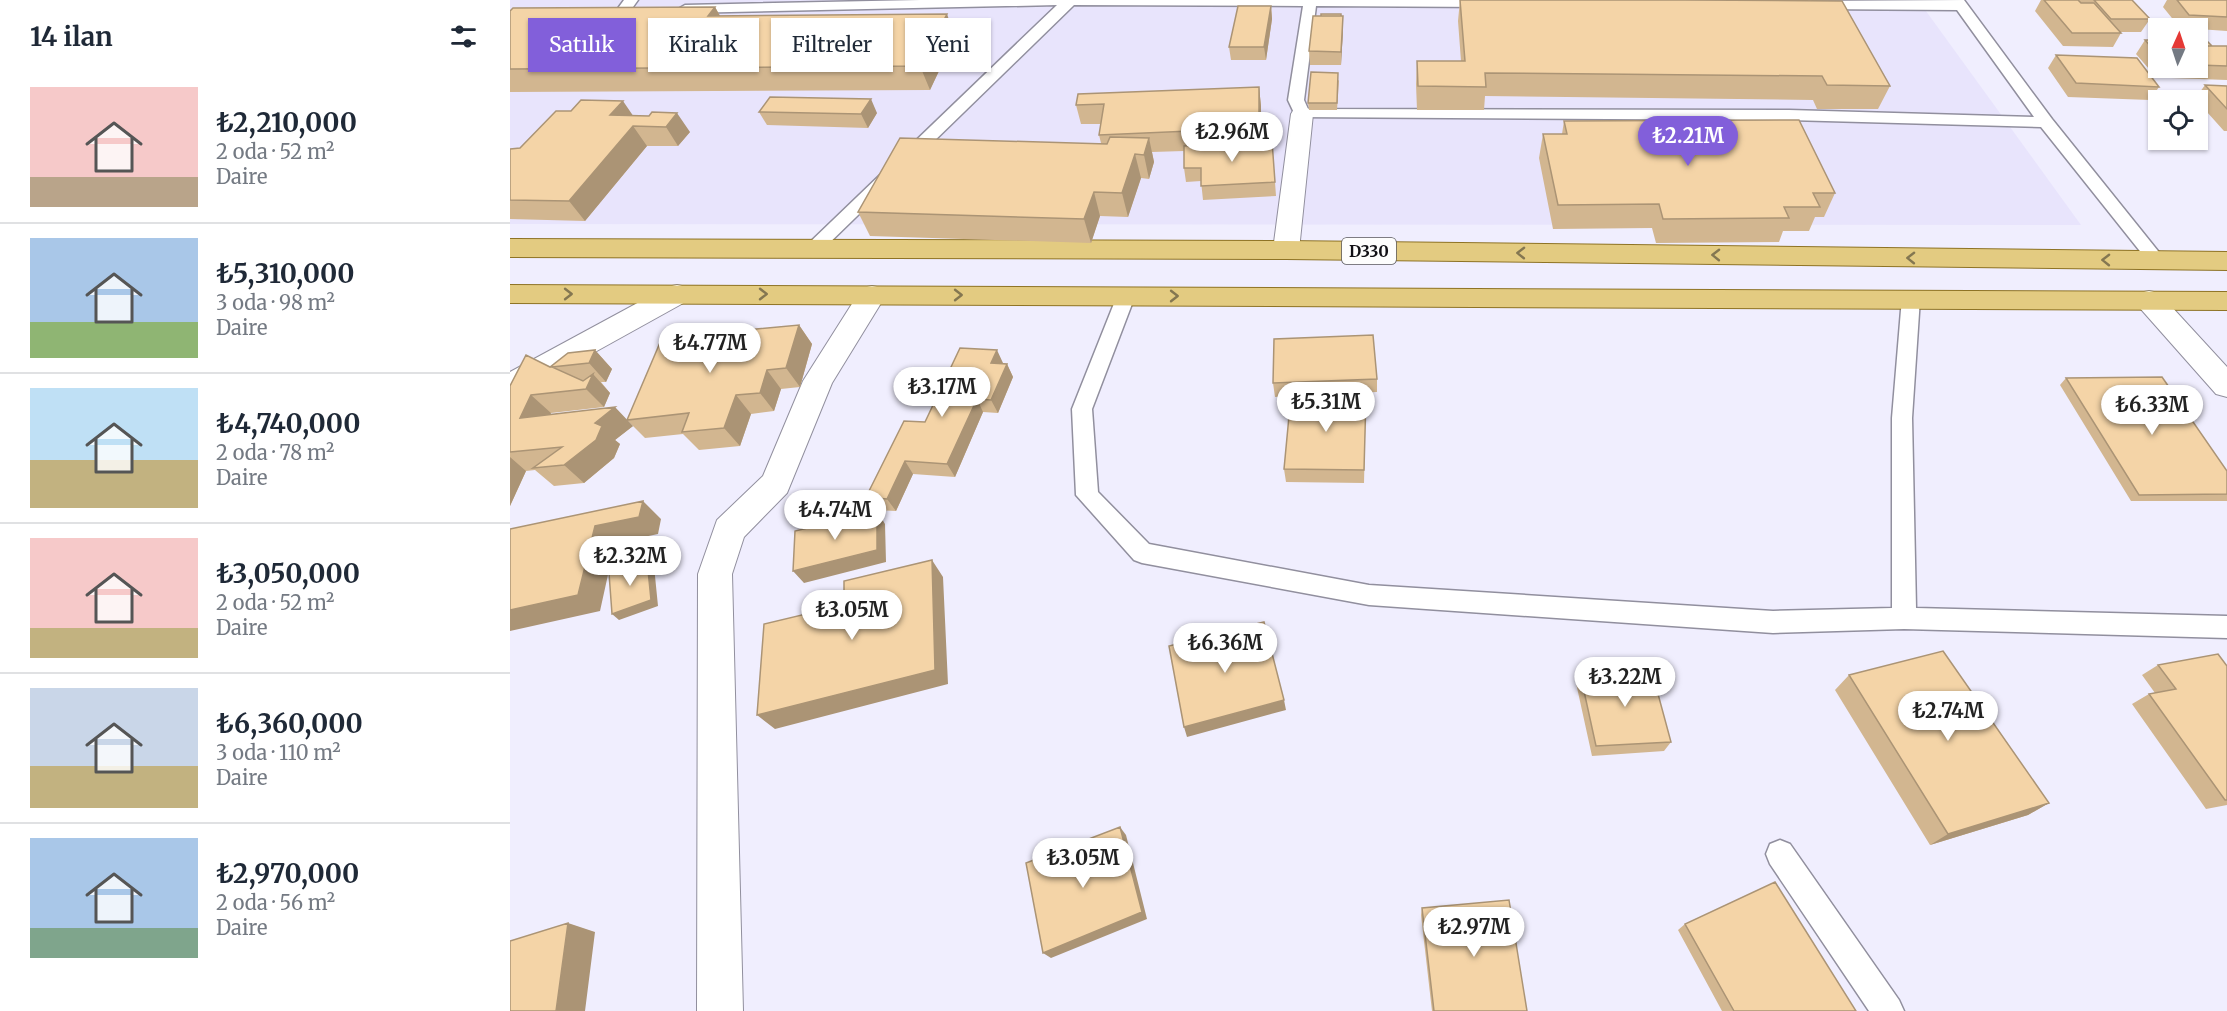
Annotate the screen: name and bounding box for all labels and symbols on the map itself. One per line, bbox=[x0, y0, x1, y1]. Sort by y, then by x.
north arrow bbox=[2148, 18, 2208, 78]
pin: ₺2.96M bbox=[1183, 112, 1281, 163]
pin: ₺2.21M bbox=[1639, 116, 1737, 167]
road number: D330 bbox=[1342, 238, 1396, 264]
one-way arrow bbox=[1516, 247, 1525, 259]
one-way arrow bbox=[1711, 249, 1720, 261]
one-way arrow bbox=[1906, 252, 1915, 264]
one-way arrow bbox=[2101, 254, 2110, 266]
one-way arrow bbox=[564, 288, 573, 300]
one-way arrow bbox=[759, 288, 768, 300]
one-way arrow bbox=[954, 289, 963, 301]
one-way arrow bbox=[1170, 290, 1179, 302]
pin: ₺4.77M bbox=[661, 323, 759, 374]
pin: ₺3.17M bbox=[893, 367, 991, 418]
pin: ₺5.31M bbox=[1277, 382, 1375, 433]
pin: ₺6.33M bbox=[2103, 385, 2201, 436]
pin: ₺4.74M bbox=[786, 490, 884, 541]
pin: ₺2.32M bbox=[581, 536, 679, 587]
pin: ₺3.05M bbox=[803, 590, 901, 641]
pin: ₺6.36M bbox=[1176, 623, 1274, 674]
pin: ₺3.22M bbox=[1576, 657, 1674, 708]
pin: ₺2.74M bbox=[1899, 691, 1997, 742]
pin: ₺3.05M bbox=[1034, 838, 1132, 889]
pin: ₺2.97M bbox=[1425, 907, 1523, 958]

